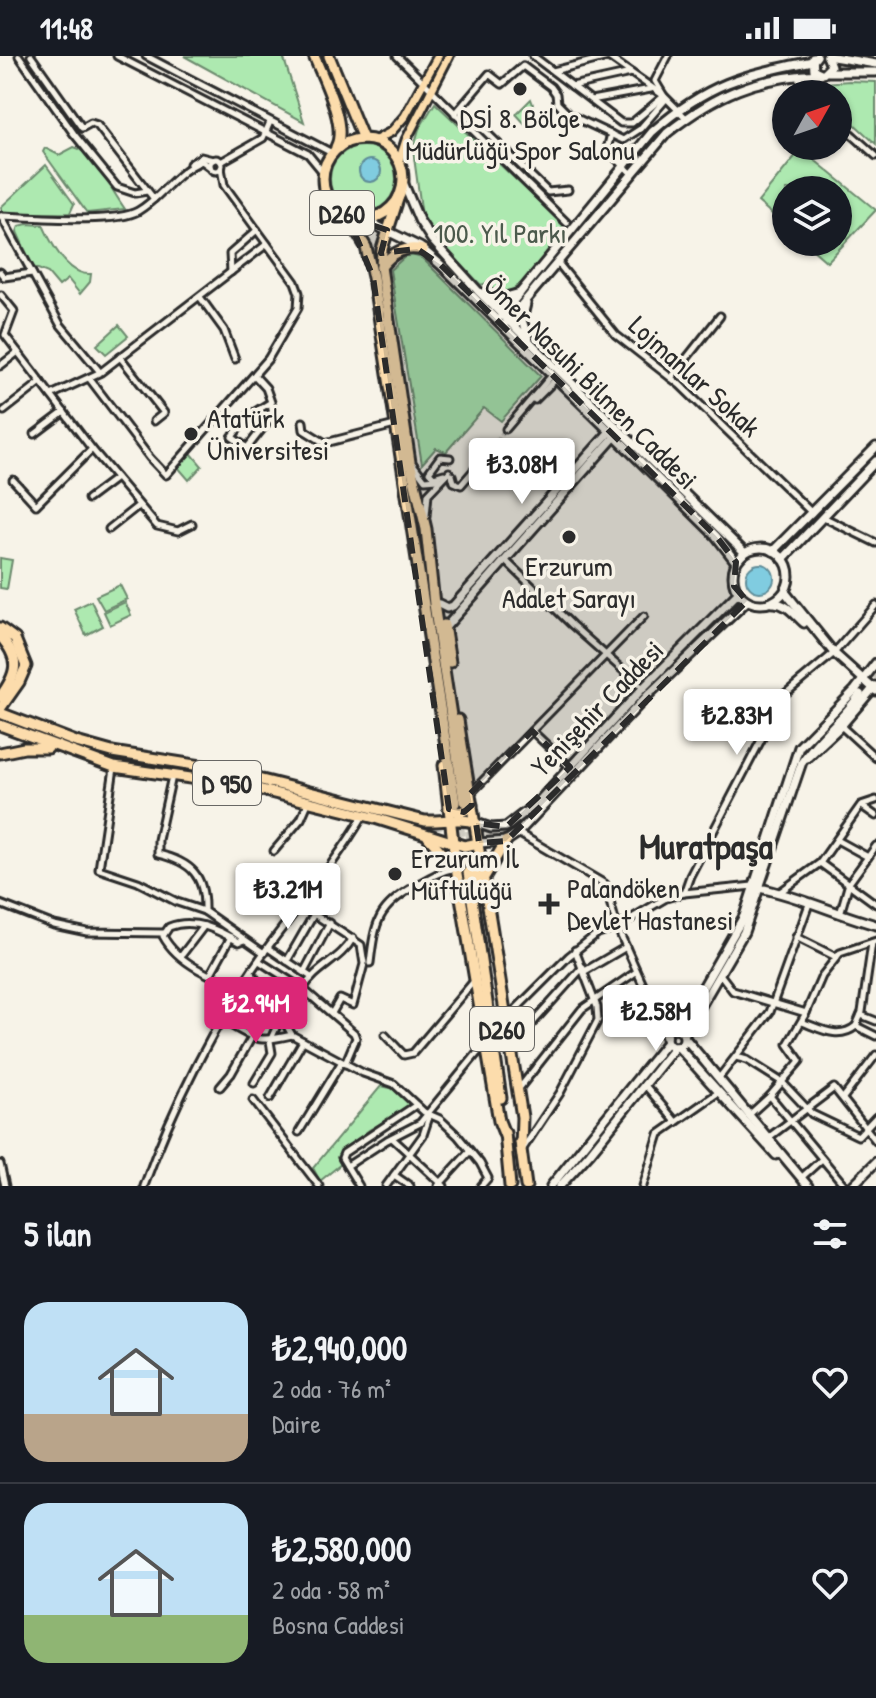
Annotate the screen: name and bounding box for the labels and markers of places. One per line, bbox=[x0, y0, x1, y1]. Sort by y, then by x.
marker: DSİ 8. Bölge Müdürlüğü Spor Salonu bbox=[511, 80, 529, 98]
place label: DSİ 8. Bölge Müdürlüğü Spor Salonu bbox=[405, 99, 635, 169]
place label: Atatürk Üniversitesi bbox=[207, 399, 329, 469]
marker: Atatürk Üniversitesi bbox=[182, 425, 200, 443]
pin: ₺3.08M bbox=[457, 438, 587, 506]
marker: Erzurum Adalet Sarayı bbox=[560, 528, 578, 546]
place label: Erzurum Adalet Sarayı bbox=[502, 547, 636, 617]
pin: ₺2.83M bbox=[672, 689, 802, 757]
place label: Erzurum İl Müftülüğü bbox=[411, 839, 519, 909]
pin: ₺3.21M bbox=[223, 863, 353, 931]
marker: Erzurum İl Müftülüğü bbox=[386, 865, 404, 883]
place label: Palandöken Devlet Hastanesi bbox=[567, 869, 734, 939]
marker: Palandöken Devlet Hastanesi bbox=[538, 893, 560, 915]
pin: ₺2.94M bbox=[191, 977, 321, 1045]
pin: ₺2.58M bbox=[591, 985, 721, 1053]

